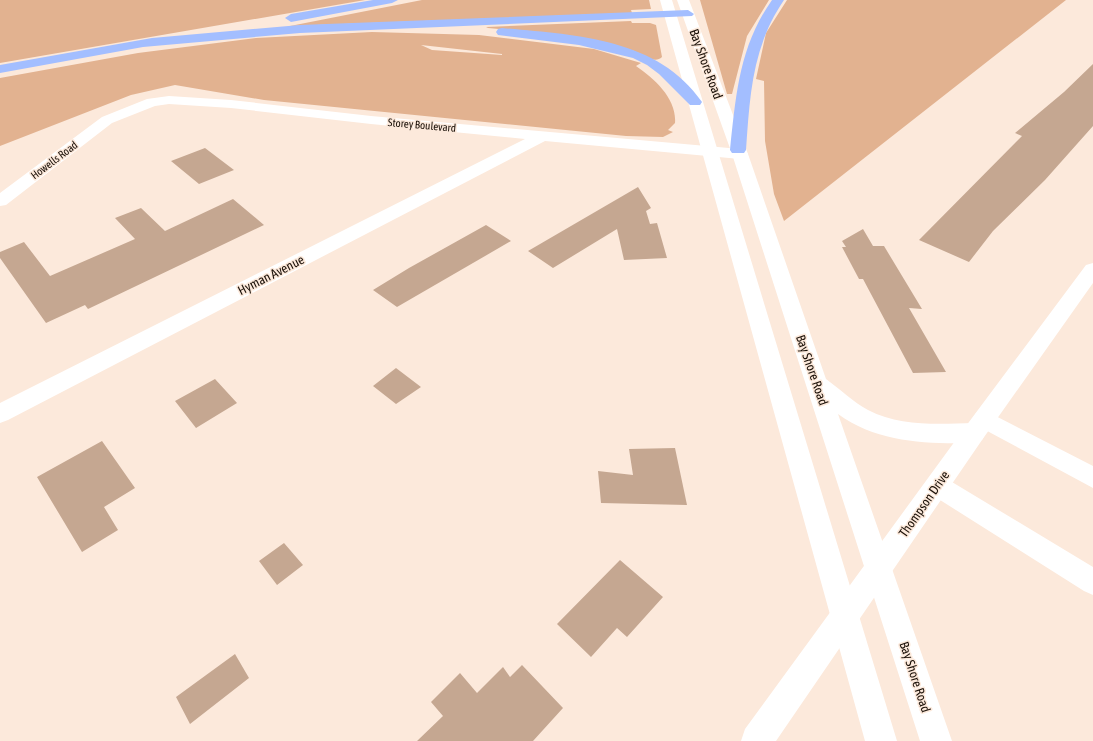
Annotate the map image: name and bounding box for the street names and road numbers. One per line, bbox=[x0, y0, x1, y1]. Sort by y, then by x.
street label: Bay Shore Road bbox=[686, 27, 726, 101]
street label: Storey Boulevard bbox=[387, 116, 457, 134]
street label: Howells Road bbox=[28, 139, 80, 181]
street label: Hyman Avenue bbox=[235, 252, 307, 298]
street label: Bay Shore Road bbox=[793, 333, 831, 407]
street label: Thompson Drive bbox=[896, 468, 952, 540]
street label: Bay Shore Road bbox=[897, 640, 933, 714]

